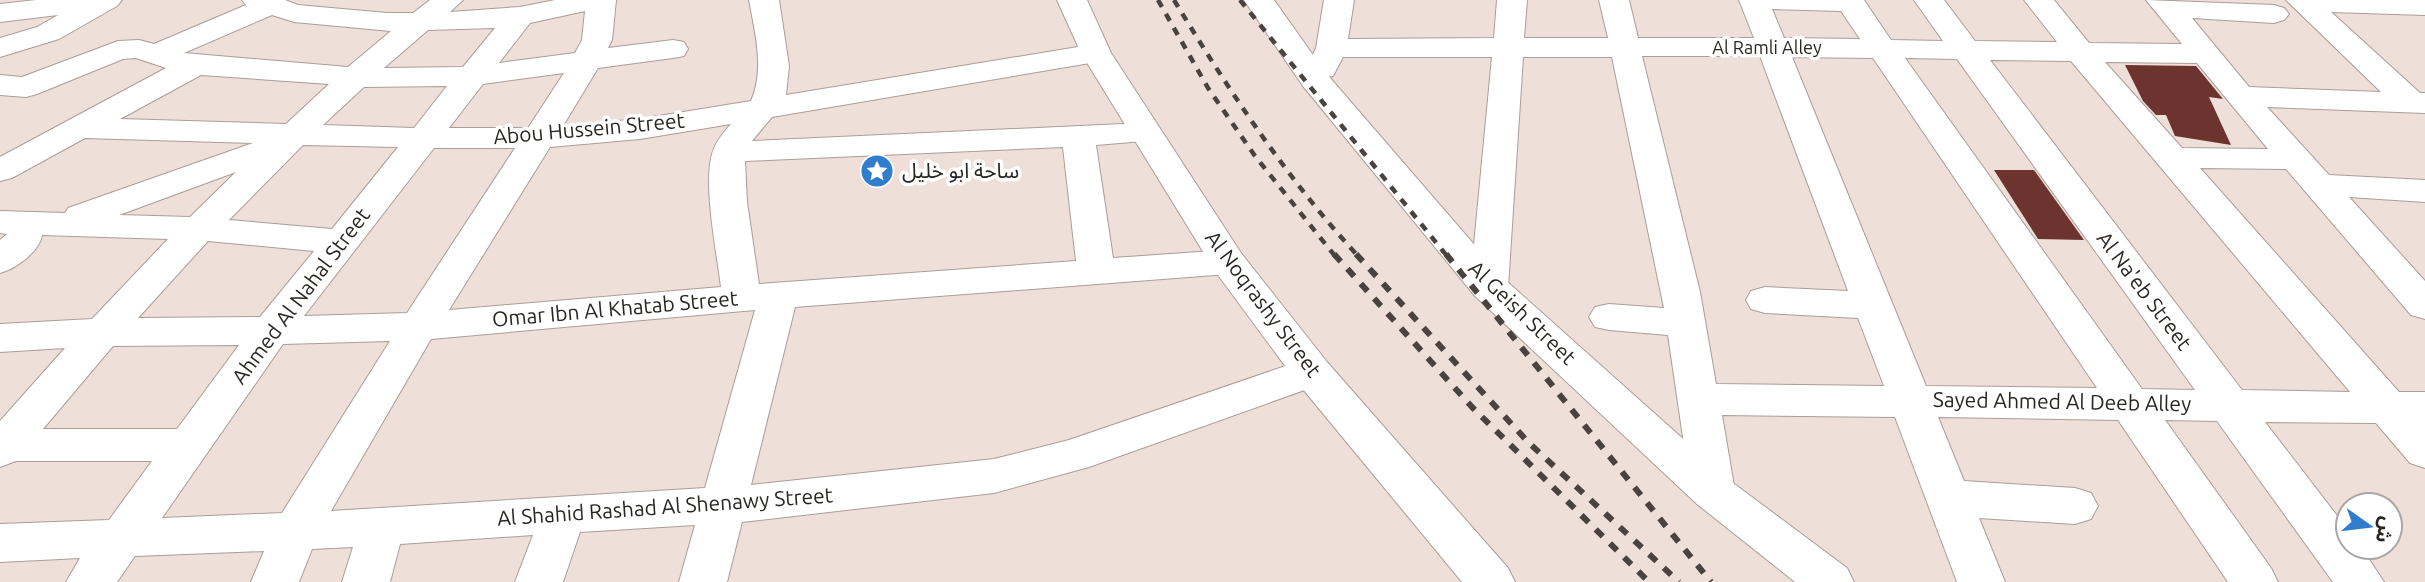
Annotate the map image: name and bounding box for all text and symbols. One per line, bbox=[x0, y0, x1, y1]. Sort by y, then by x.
street label: Al Ramli Alley bbox=[1712, 37, 1822, 57]
street label: Abou Hussein Street bbox=[492, 108, 686, 148]
place icon: ساحة ابو خليل bbox=[858, 152, 896, 190]
place label: ساحة ابو خليل bbox=[902, 158, 1019, 183]
street label: Ahmed Al Nahal Street bbox=[226, 203, 374, 388]
street label: Al Noqrashy Street bbox=[1201, 226, 1327, 381]
street label: Al Na'eb Street bbox=[2093, 227, 2197, 354]
street label: Al Geish Street bbox=[1464, 255, 1581, 369]
street label: Omar Ibn Al Khatab Street bbox=[491, 285, 739, 331]
street label: Sayed Ahmed Al Deeb Alley bbox=[1933, 387, 2191, 415]
street label: Al Shahid Rashad Al Shenawy Street bbox=[496, 482, 834, 530]
north arrow bbox=[2334, 491, 2404, 561]
text: ش bbox=[2372, 515, 2399, 545]

